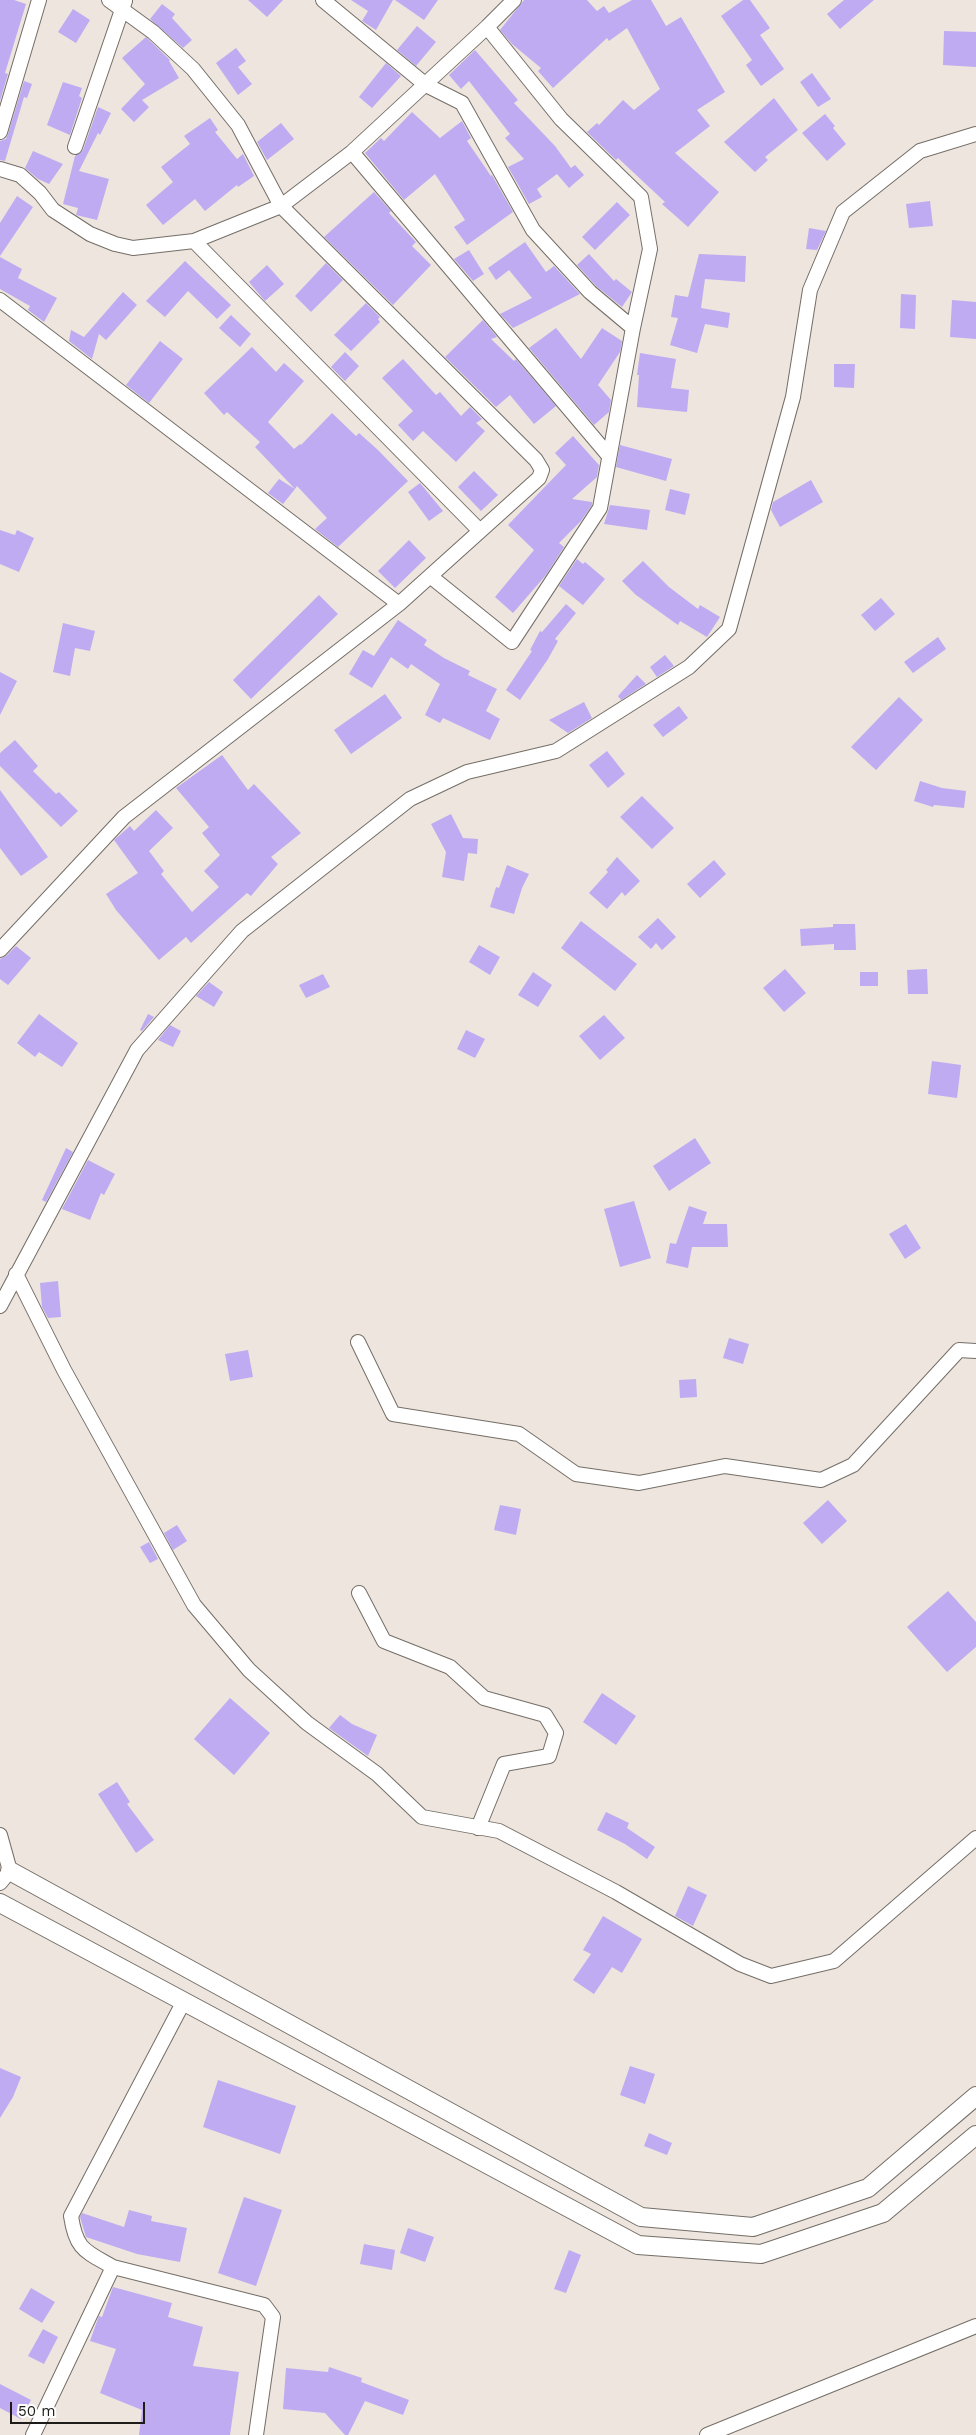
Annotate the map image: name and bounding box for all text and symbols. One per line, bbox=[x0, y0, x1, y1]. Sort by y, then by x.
scale bar bbox=[12, 2392, 148, 2424]
text: 50 m bbox=[18, 2402, 55, 2420]

